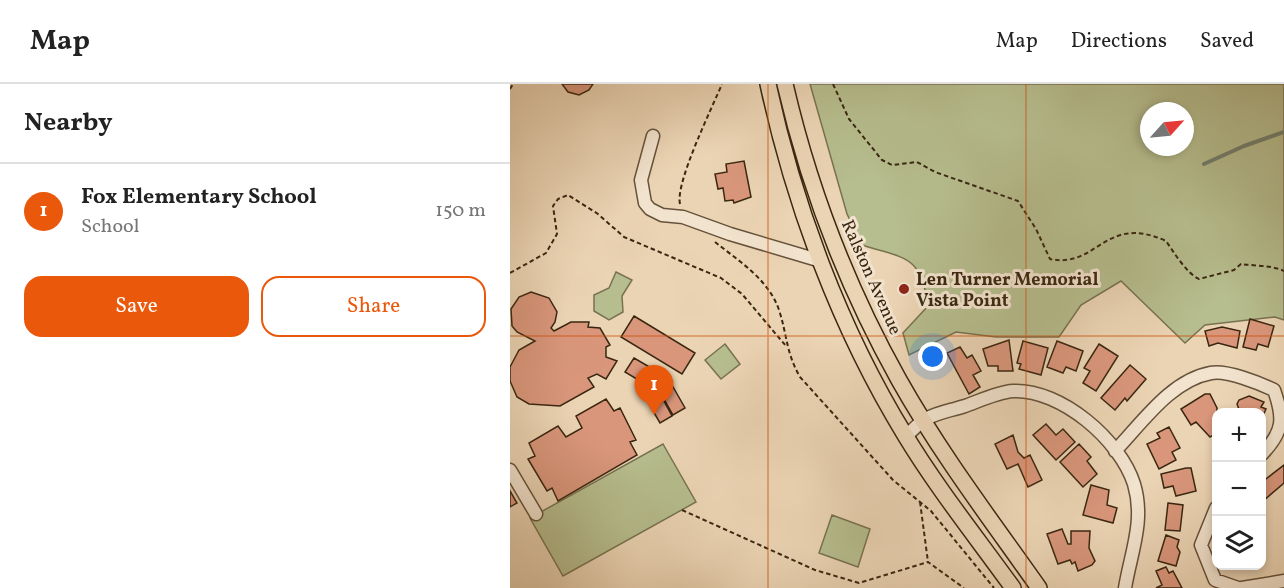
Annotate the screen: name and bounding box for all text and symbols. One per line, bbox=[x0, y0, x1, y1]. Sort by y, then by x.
text: Map bbox=[30, 22, 90, 61]
text: Map bbox=[996, 27, 1038, 56]
text: Directions bbox=[1071, 27, 1167, 56]
text: Saved bbox=[1200, 27, 1254, 56]
north arrow bbox=[1140, 102, 1194, 156]
text: Nearby bbox=[24, 105, 113, 141]
text: Fox Elementary School bbox=[81, 182, 317, 213]
text: 1 bbox=[39, 197, 48, 225]
text: 150 m bbox=[435, 197, 486, 225]
text: School bbox=[81, 213, 139, 241]
street label: Ralston Avenue bbox=[834, 216, 907, 339]
place label: Len Turner Memorial Vista Point bbox=[916, 268, 1099, 314]
button: Save bbox=[24, 276, 249, 337]
button: Share bbox=[261, 276, 486, 337]
marker: Len Turner Memorial Vista Point bbox=[897, 282, 911, 296]
your location bbox=[918, 342, 947, 371]
pin: 1 bbox=[634, 366, 674, 415]
map controls bbox=[1212, 408, 1266, 570]
button: + bbox=[1212, 408, 1266, 462]
button: − bbox=[1212, 462, 1266, 516]
button: layers bbox=[1212, 516, 1266, 570]

